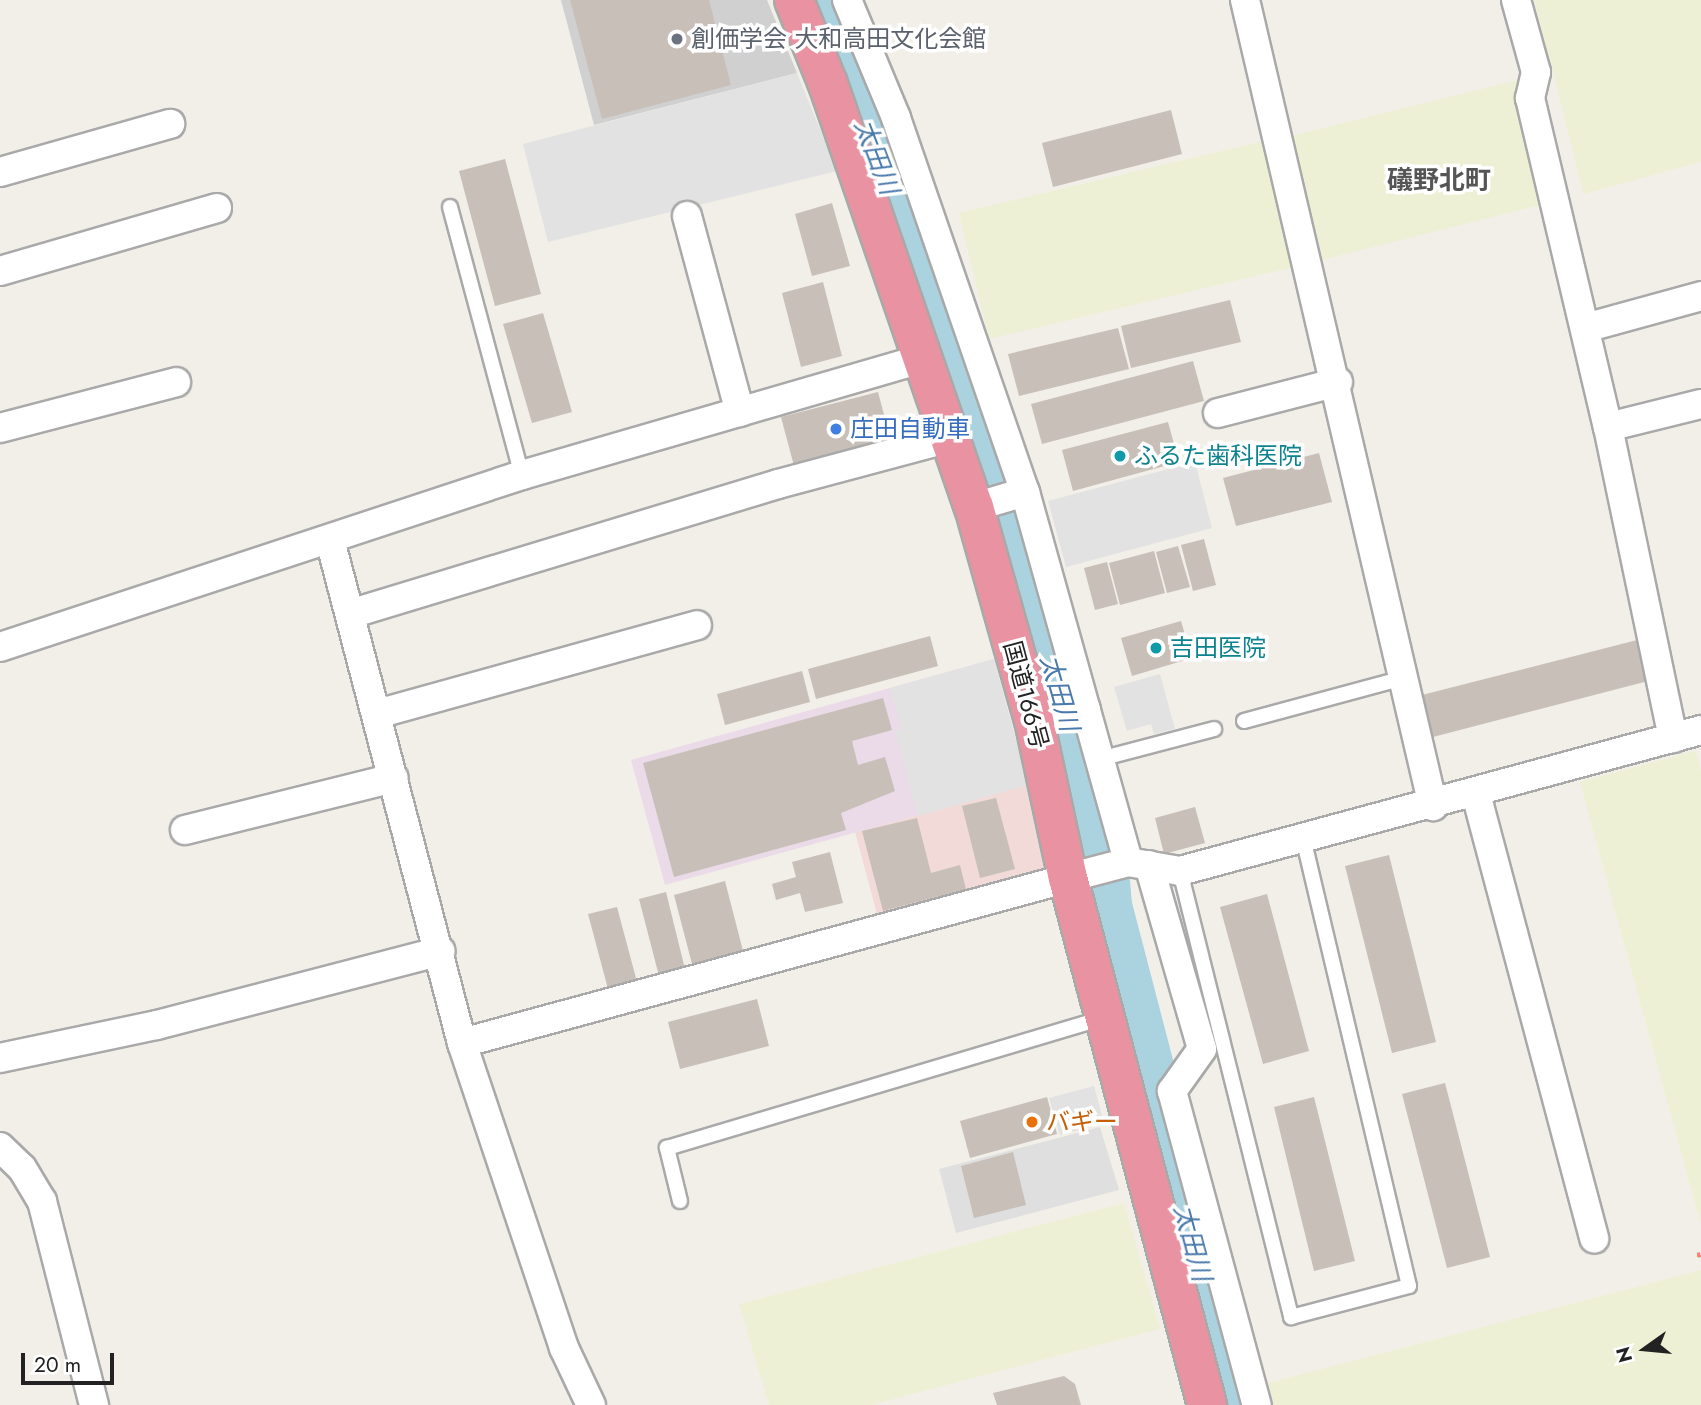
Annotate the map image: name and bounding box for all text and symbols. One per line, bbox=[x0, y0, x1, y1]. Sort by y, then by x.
place label: 創価学会 大和高田文化会館 bbox=[691, 25, 986, 53]
marker: 創価学会 大和高田文化会館 bbox=[669, 31, 685, 47]
water label: 太田川 bbox=[847, 115, 905, 199]
district label: 礒野北町 bbox=[1387, 165, 1491, 197]
place label: 庄田自動車 bbox=[850, 415, 970, 443]
marker: 庄田自動車 bbox=[828, 421, 844, 437]
place label: ふるた歯科医院 bbox=[1134, 442, 1302, 470]
marker: ふるた歯科医院 bbox=[1112, 448, 1128, 464]
place label: 吉田医院 bbox=[1170, 634, 1266, 662]
street label: 国道166号 bbox=[998, 638, 1054, 752]
marker: 吉田医院 bbox=[1148, 640, 1164, 656]
water label: 太田川 bbox=[1033, 651, 1085, 735]
place label: バギー bbox=[1046, 1108, 1118, 1136]
marker: バギー bbox=[1024, 1114, 1040, 1130]
water label: 太田川 bbox=[1167, 1201, 1217, 1285]
north arrow bbox=[1610, 1314, 1680, 1384]
scale bar bbox=[24, 1338, 117, 1382]
text: N bbox=[1609, 1344, 1639, 1365]
text: 20 m bbox=[34, 1350, 81, 1380]

